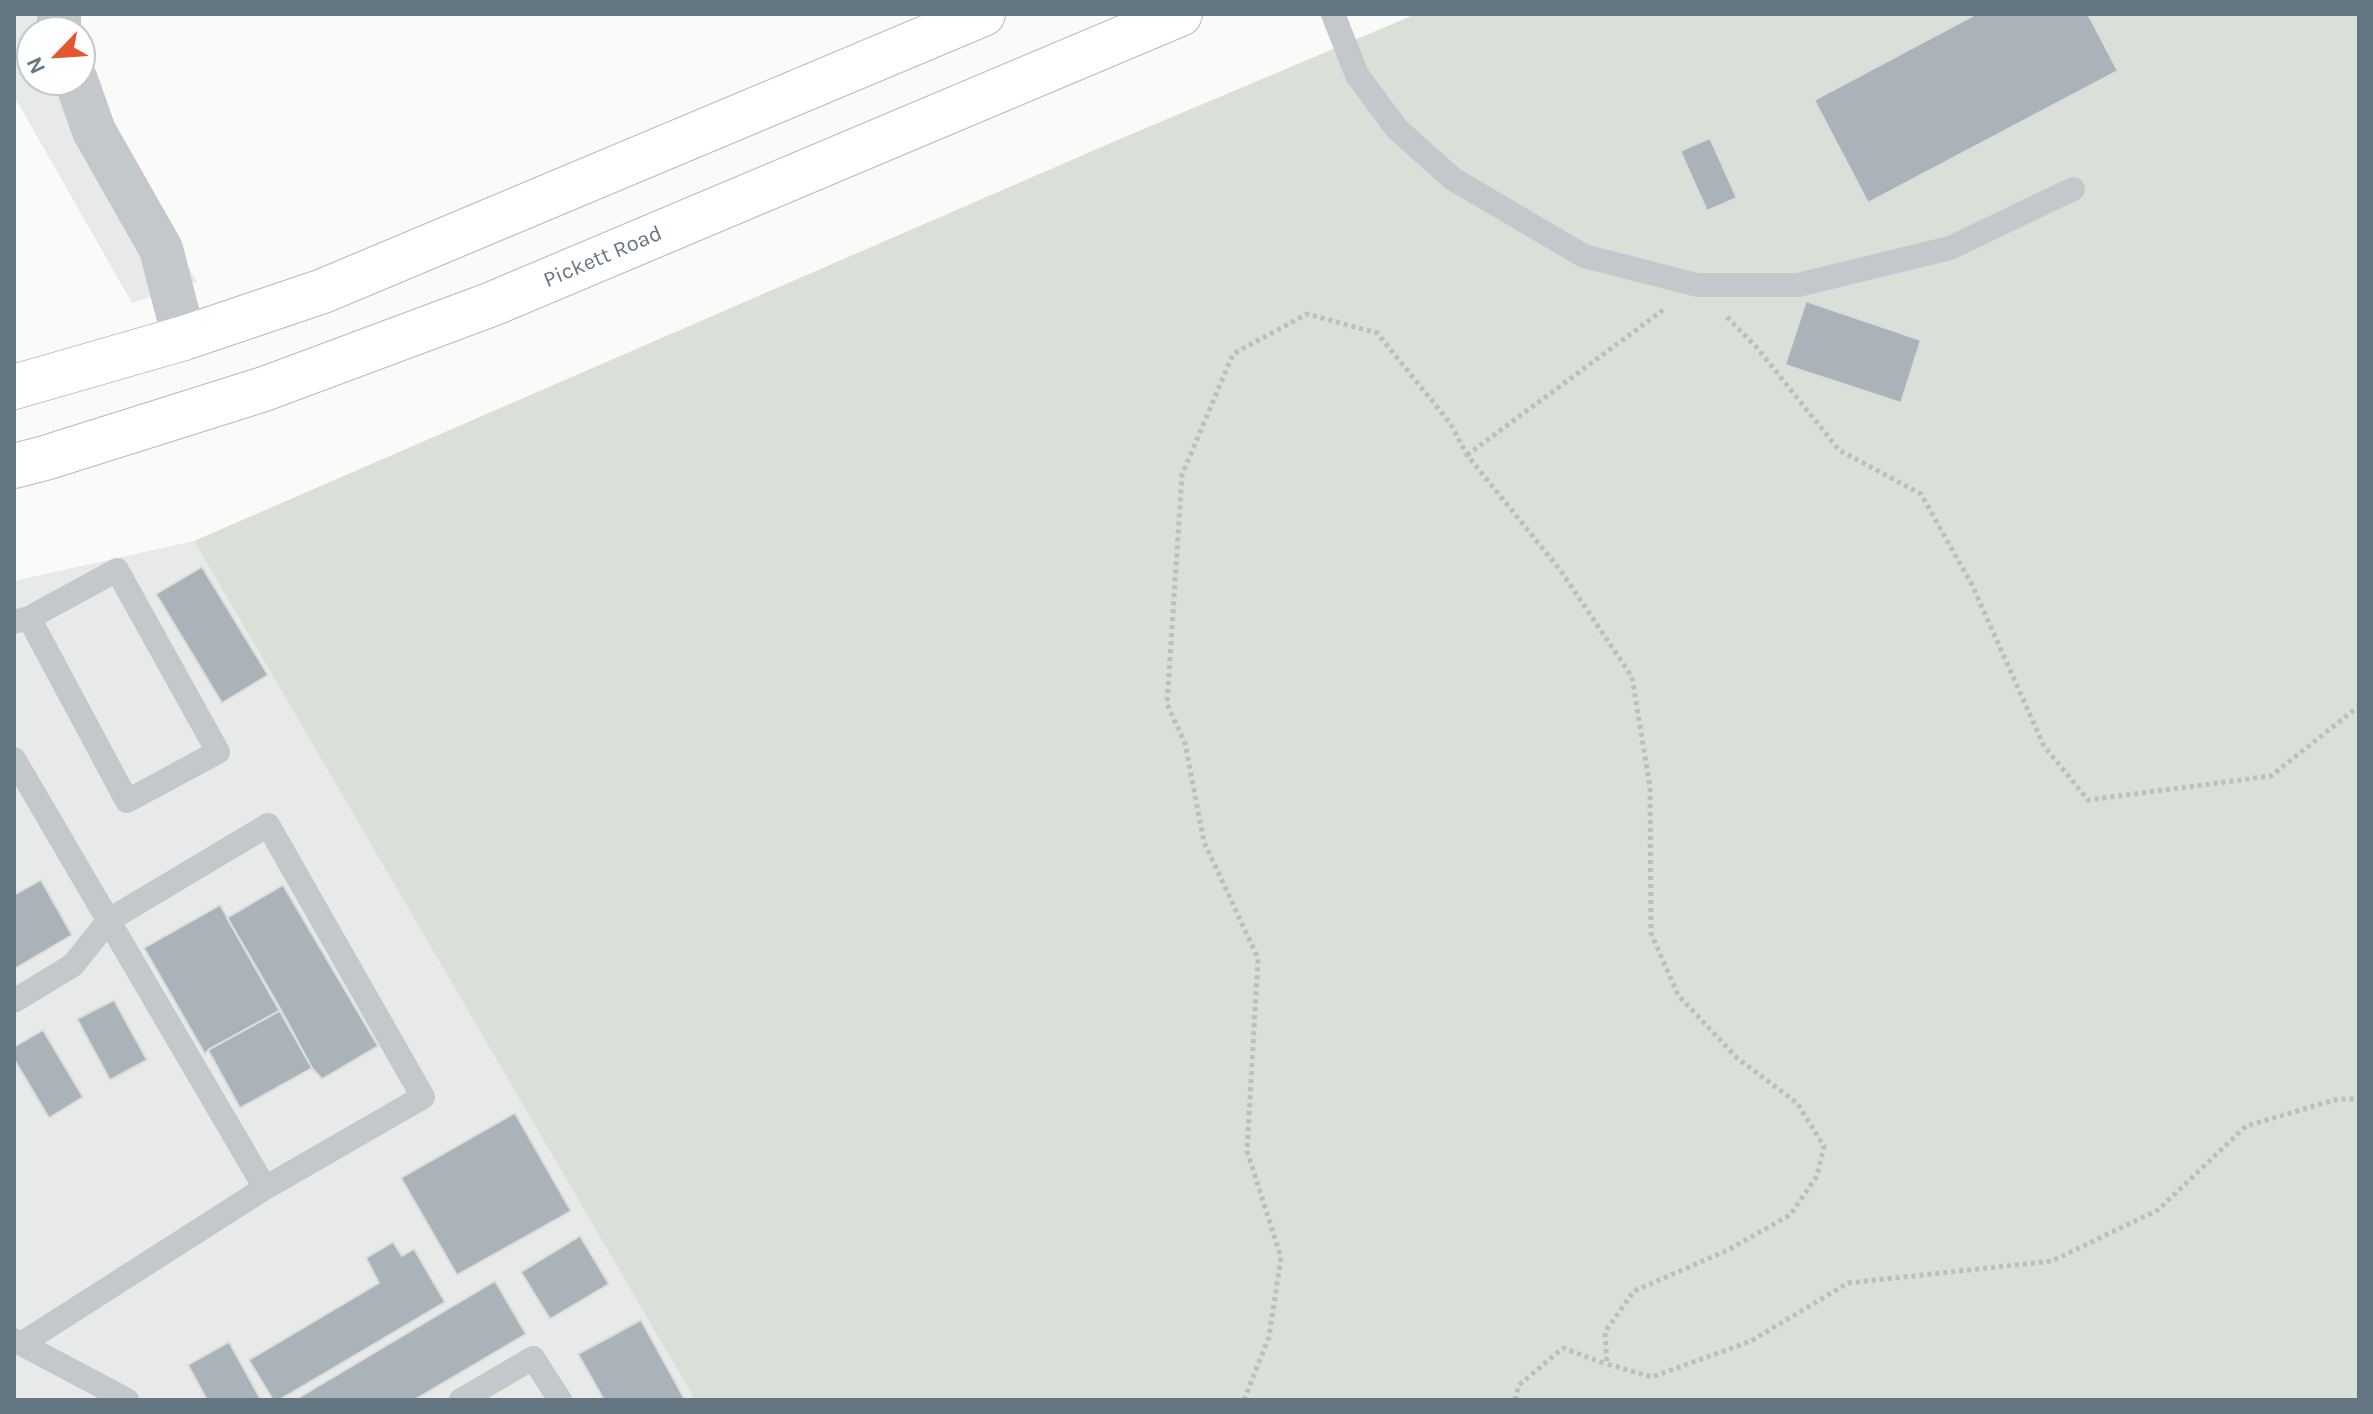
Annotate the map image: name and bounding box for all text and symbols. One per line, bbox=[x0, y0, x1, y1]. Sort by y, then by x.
north arrow bbox=[16, 16, 96, 96]
text: N bbox=[21, 53, 51, 78]
street label: Pickett Road bbox=[540, 220, 666, 294]

